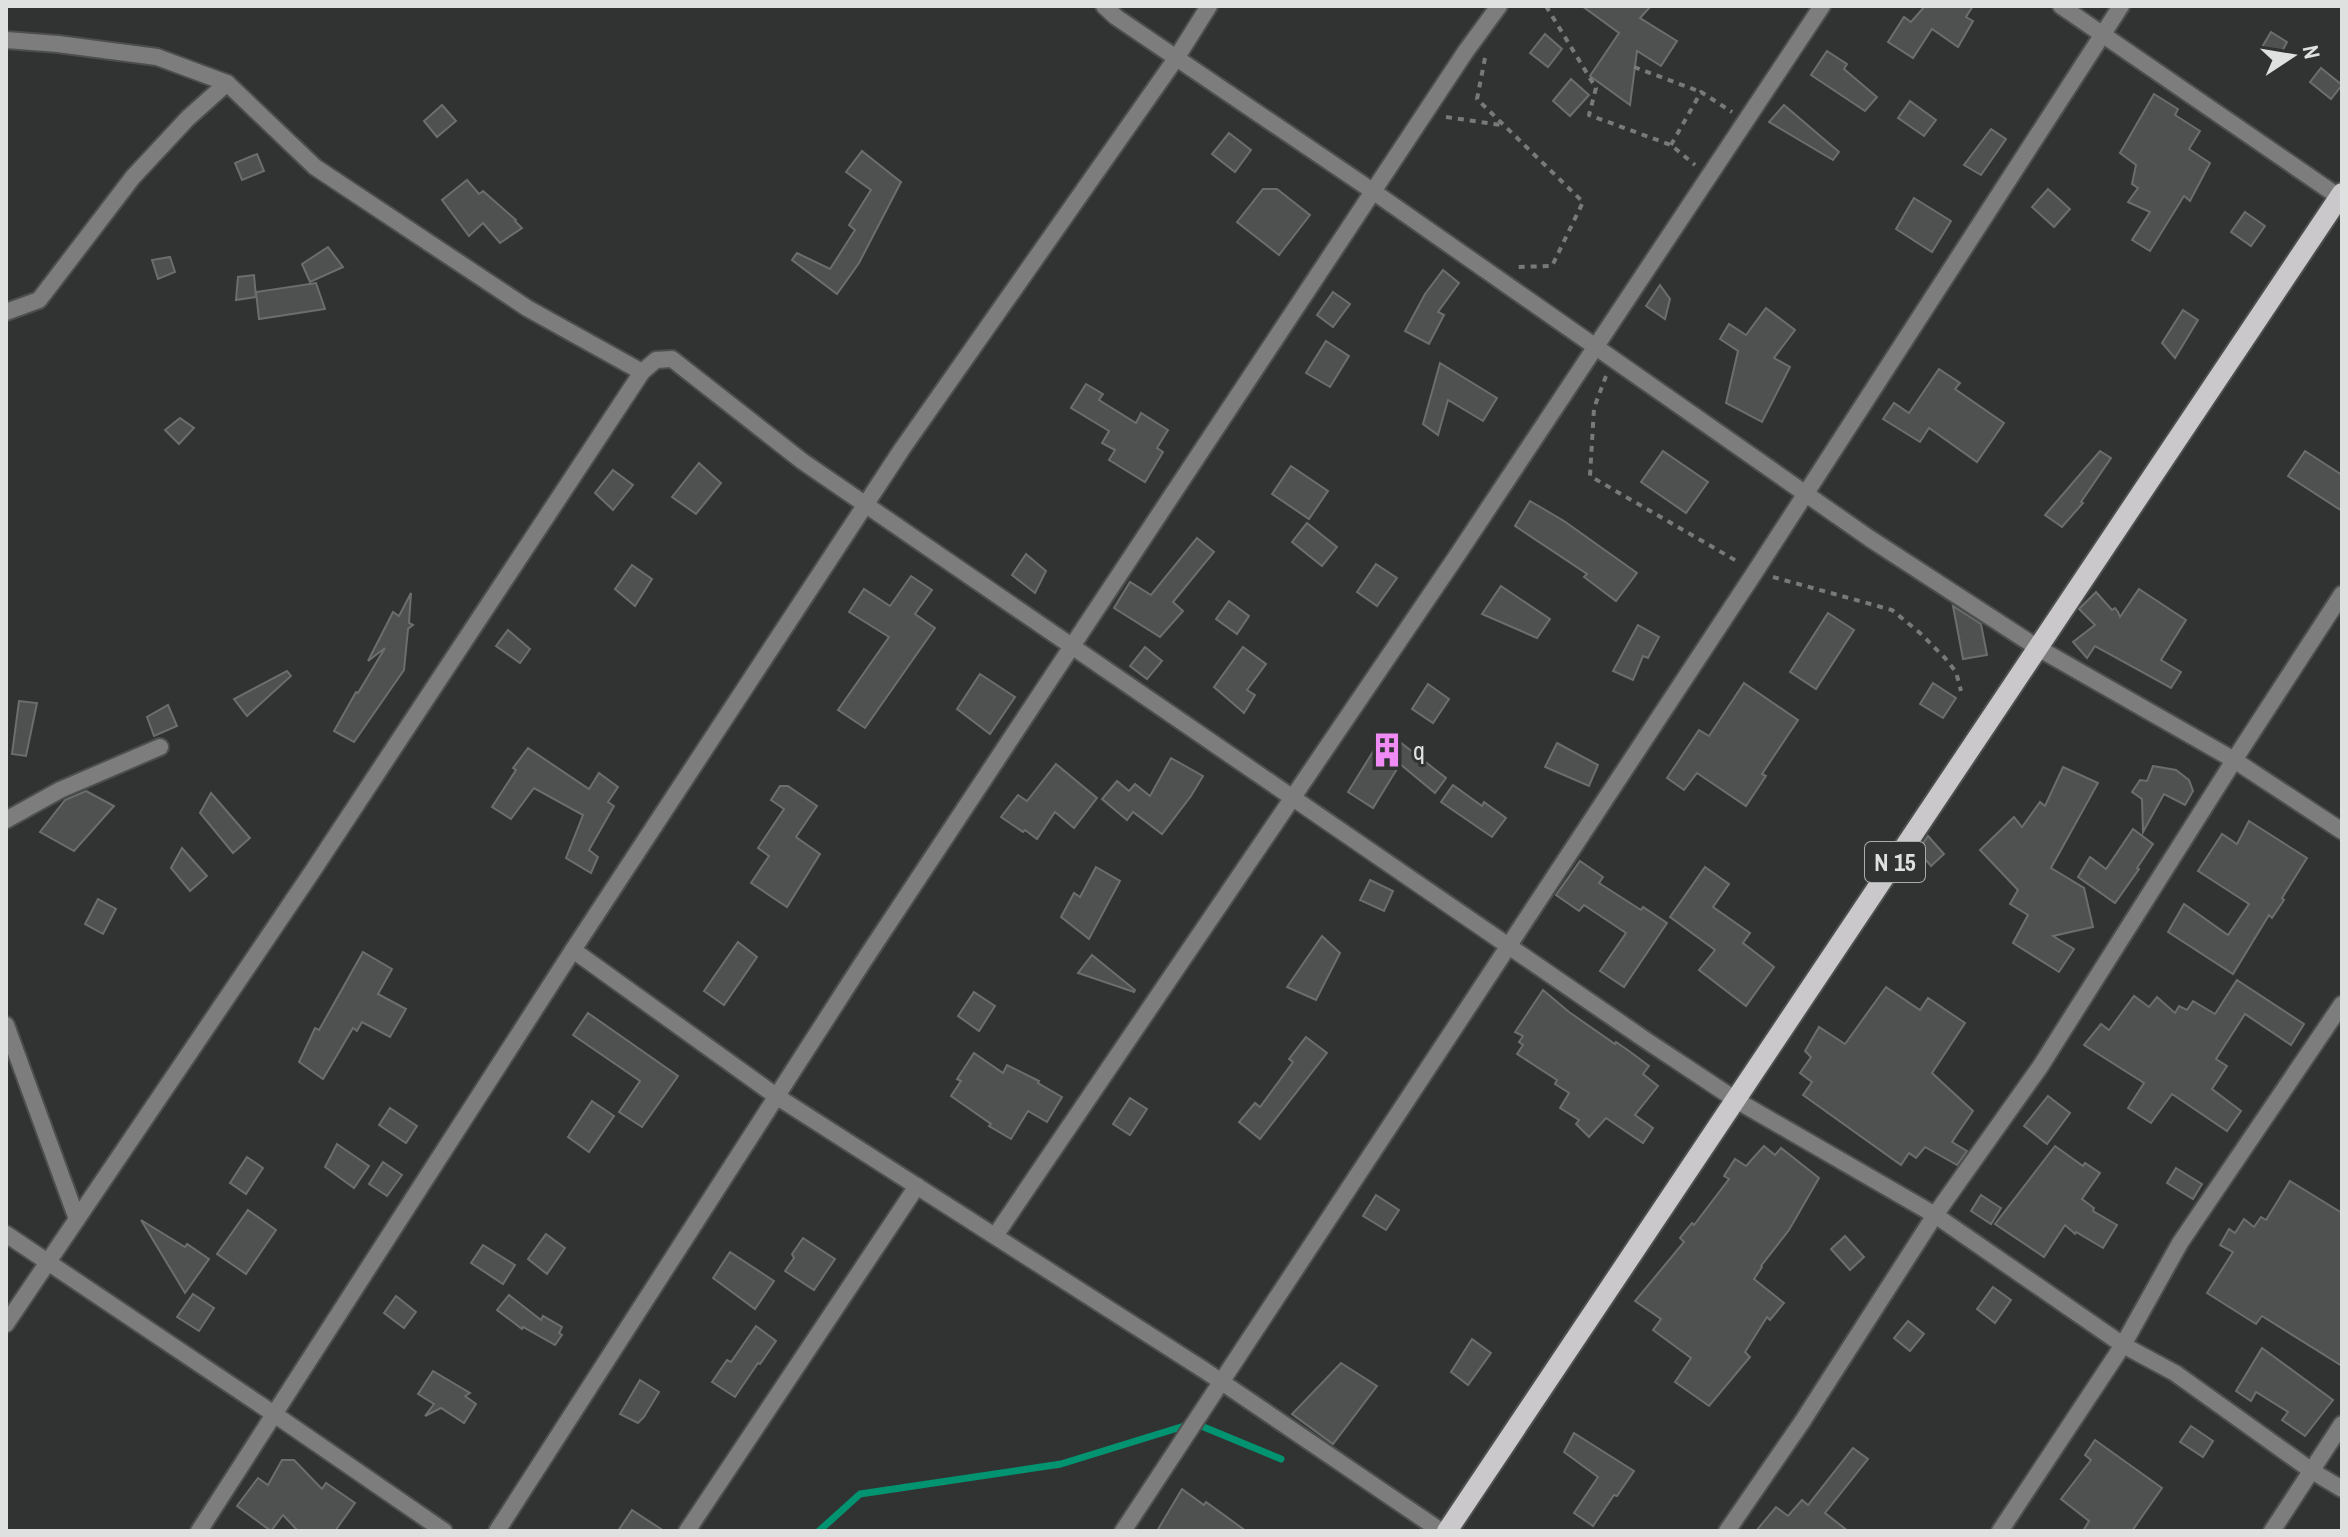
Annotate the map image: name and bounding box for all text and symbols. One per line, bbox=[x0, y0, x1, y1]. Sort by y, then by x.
north arrow bbox=[2252, 16, 2332, 96]
text: N bbox=[2296, 42, 2328, 61]
building icon: q bbox=[1368, 731, 1406, 769]
place label: q bbox=[1413, 733, 1425, 768]
road number: N 15 bbox=[1865, 842, 1925, 882]

